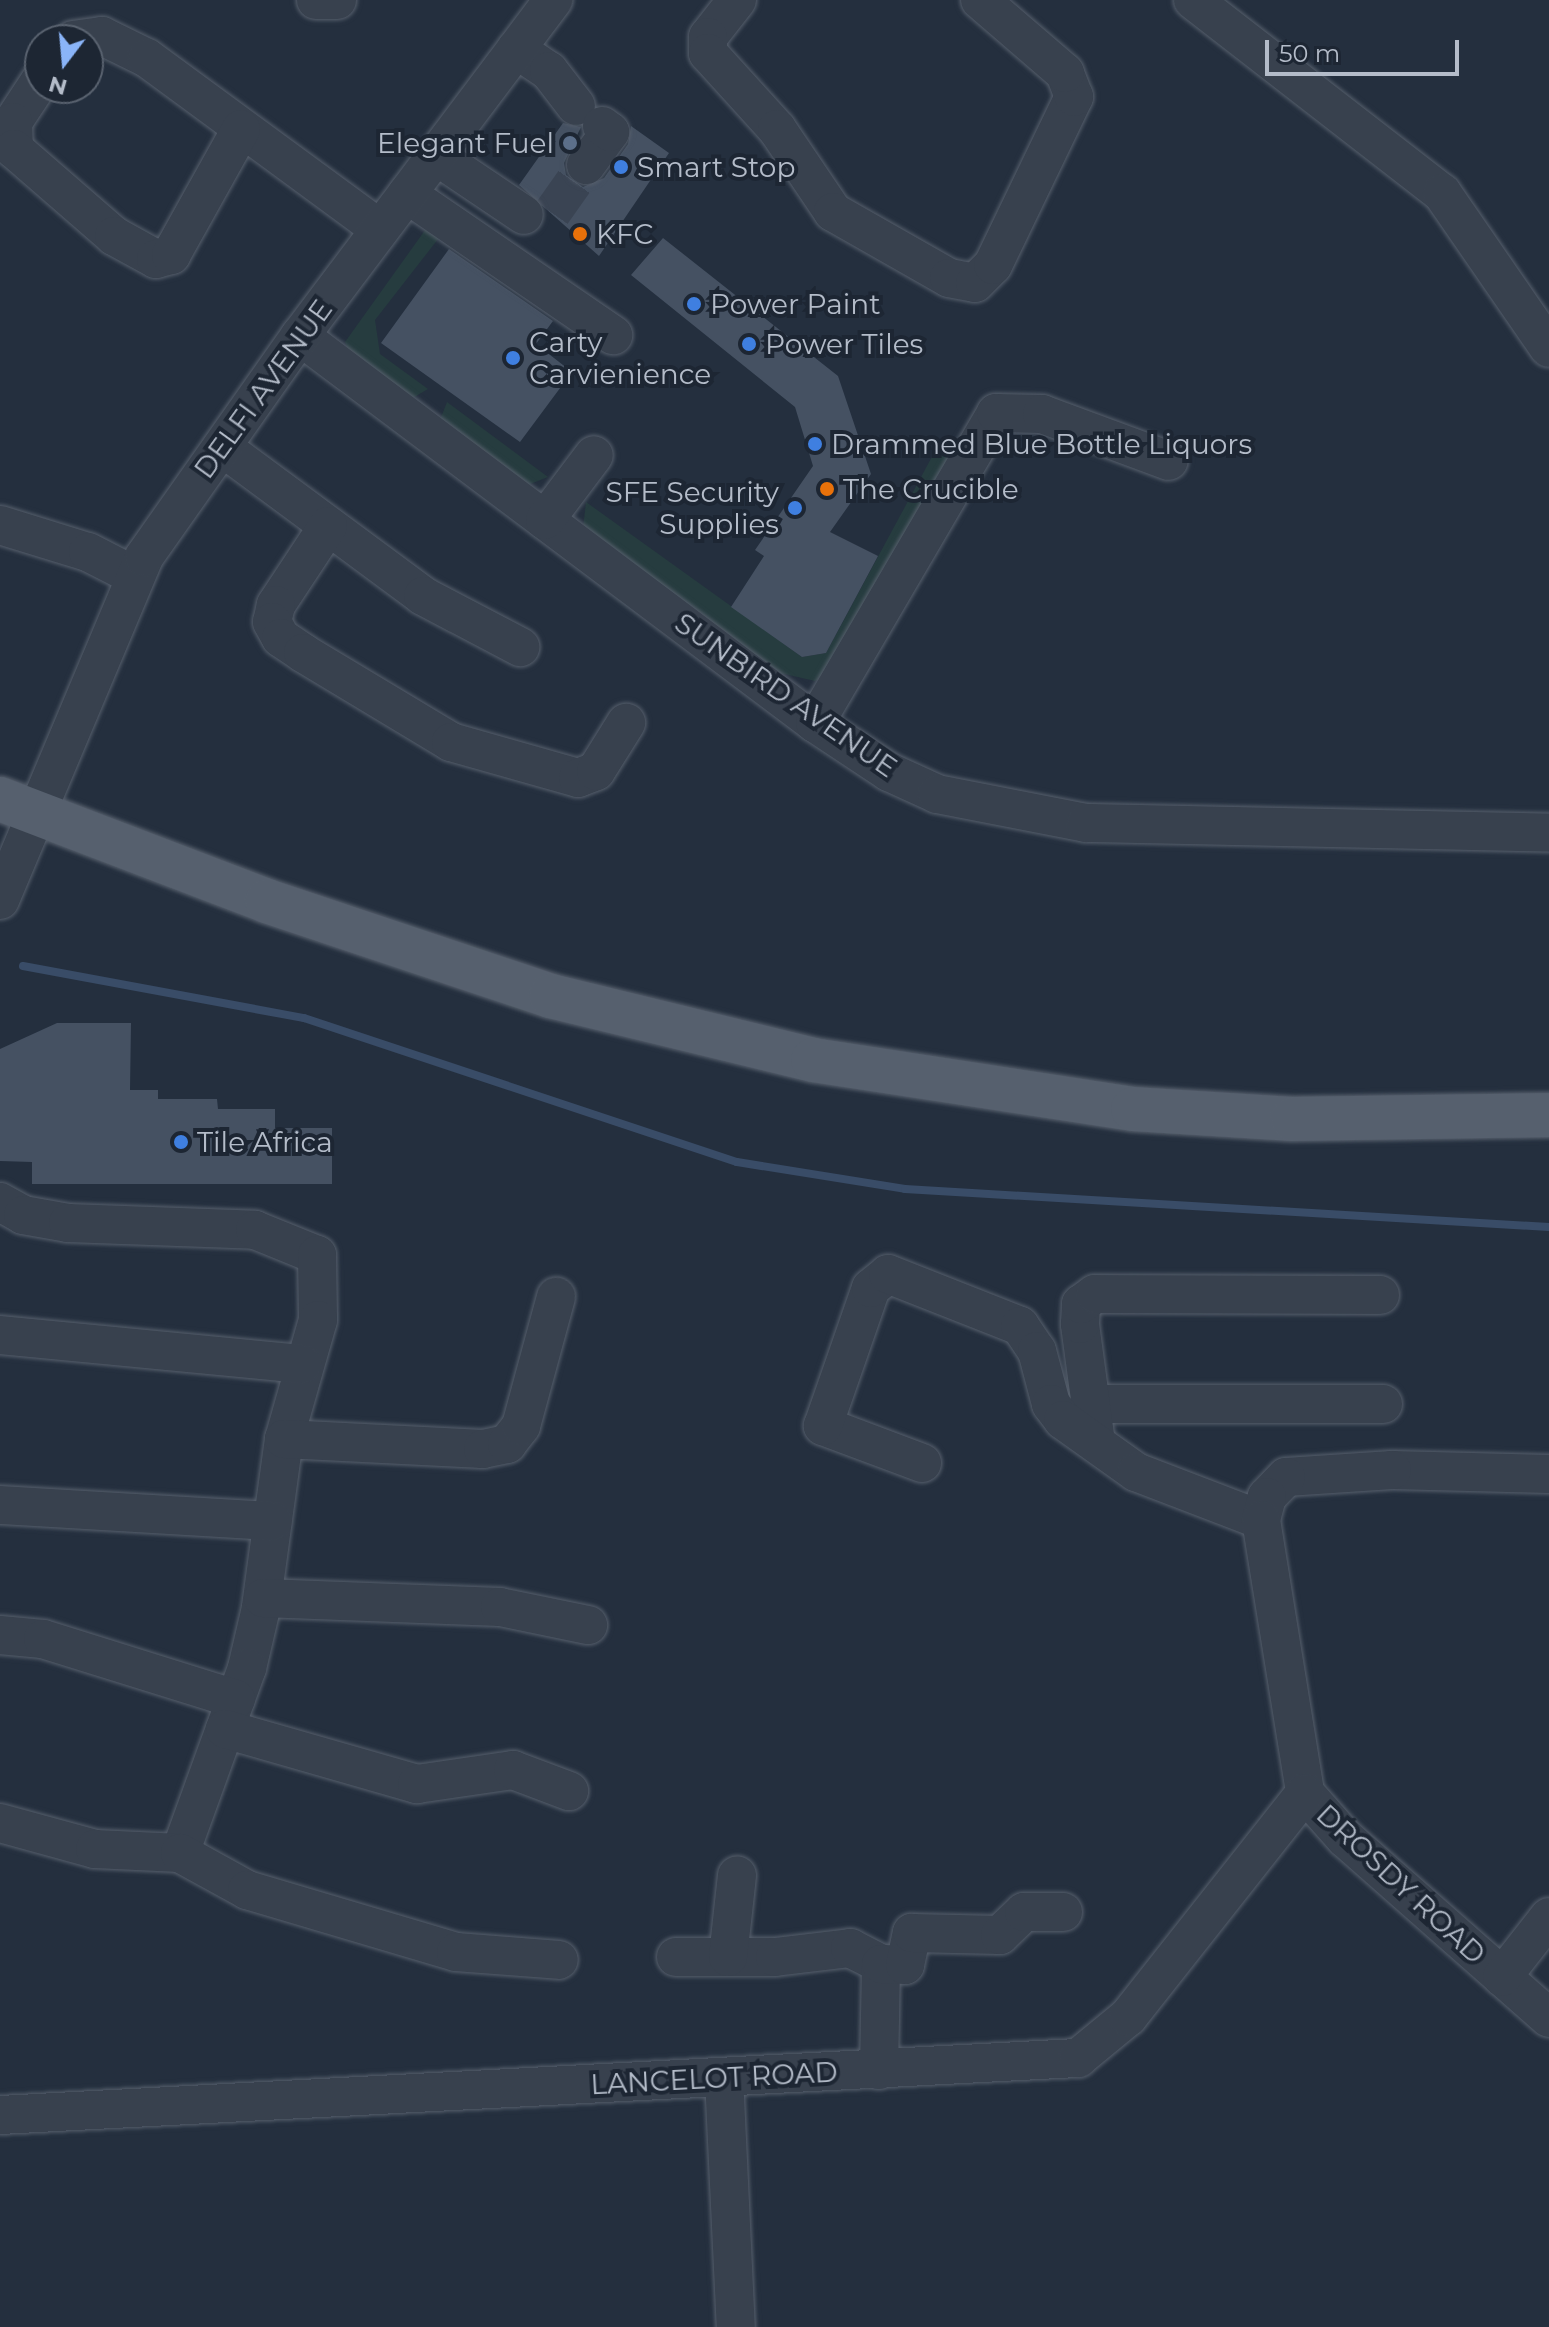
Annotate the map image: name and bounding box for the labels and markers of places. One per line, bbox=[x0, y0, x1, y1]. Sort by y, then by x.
place label: Elegant Fuel bbox=[377, 126, 554, 160]
marker: Elegant Fuel bbox=[561, 134, 579, 152]
place label: Smart Stop bbox=[637, 150, 795, 184]
marker: Smart Stop bbox=[612, 158, 630, 176]
place label: KFC bbox=[596, 217, 653, 251]
marker: KFC bbox=[571, 225, 589, 243]
place label: Power Paint bbox=[710, 287, 881, 321]
marker: Power Paint bbox=[685, 295, 703, 313]
place label: Carty Carvienience bbox=[529, 325, 711, 391]
place label: Power Tiles bbox=[765, 327, 923, 361]
marker: Power Tiles bbox=[740, 335, 758, 353]
marker: Carty Carvienience bbox=[504, 349, 522, 367]
place label: Drammed Blue Bottle Liquors bbox=[831, 427, 1252, 461]
marker: Drammed Blue Bottle Liquors bbox=[806, 435, 824, 453]
place label: The Crucible bbox=[843, 472, 1019, 506]
place label: SFE Security Supplies bbox=[605, 475, 779, 541]
marker: The Crucible bbox=[818, 480, 836, 498]
marker: SFE Security Supplies bbox=[786, 499, 804, 517]
place label: Tile Africa bbox=[197, 1125, 333, 1159]
marker: Tile Africa bbox=[172, 1133, 190, 1151]

